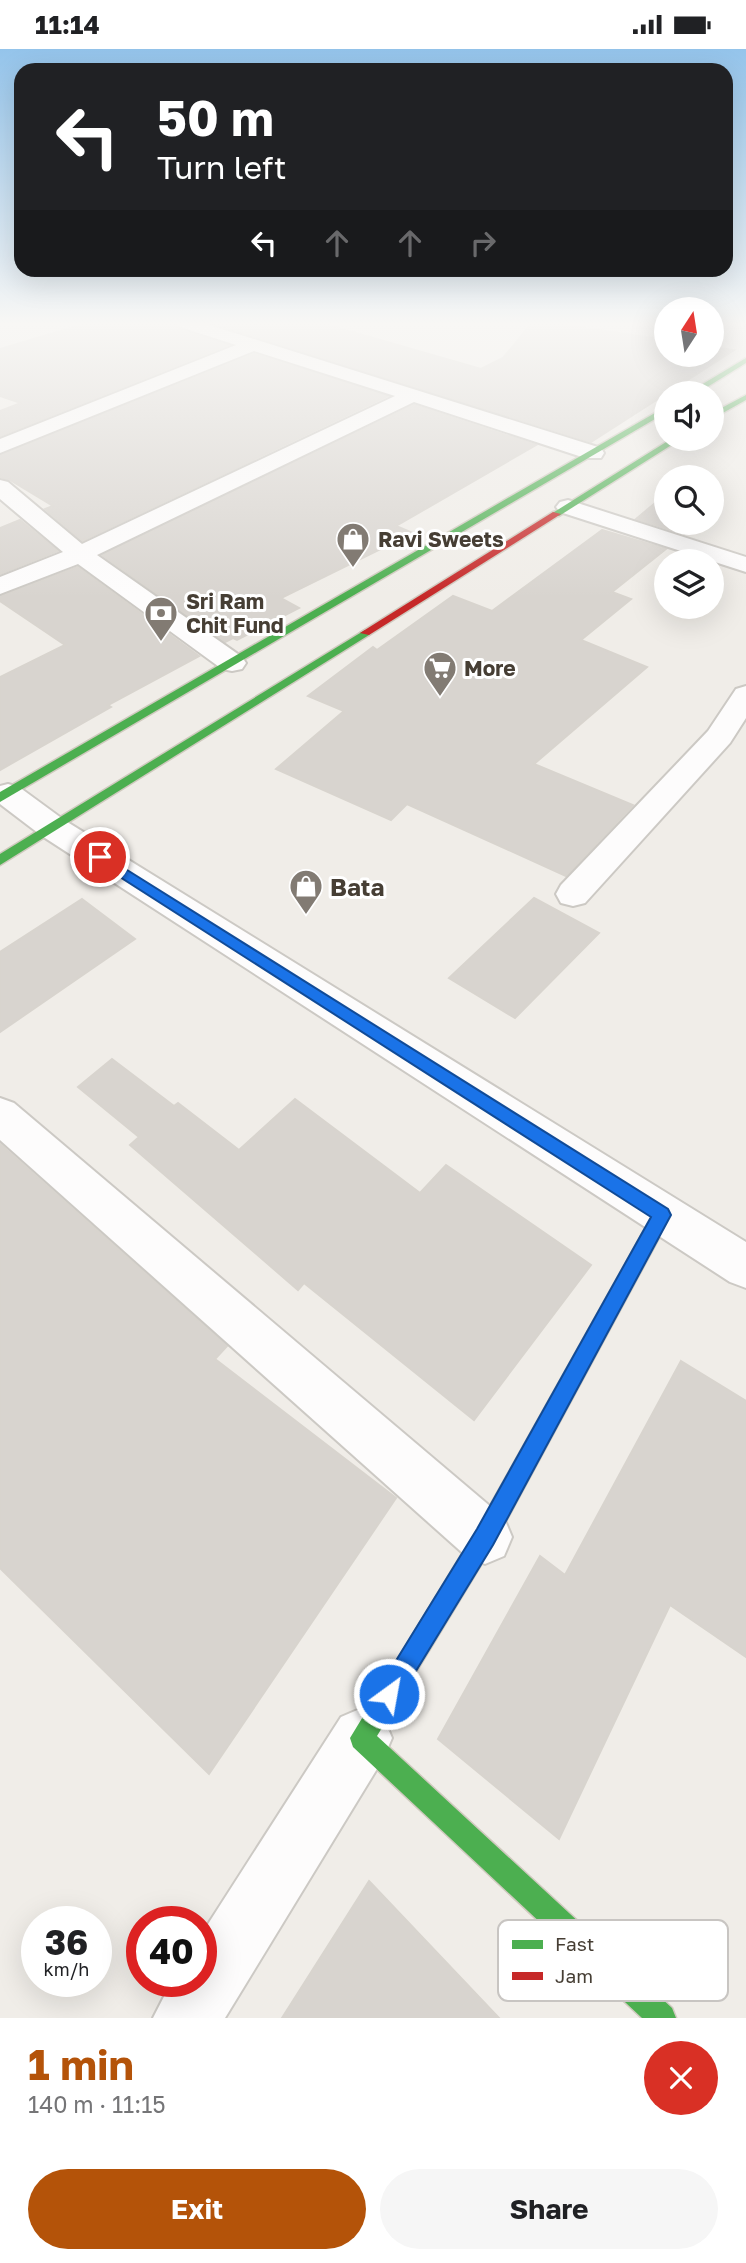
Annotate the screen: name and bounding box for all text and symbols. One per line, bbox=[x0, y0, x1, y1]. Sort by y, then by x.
text: 11:14 bbox=[35, 9, 100, 40]
text: 50 m bbox=[157, 88, 274, 147]
icon: left bbox=[42, 91, 133, 182]
text: Turn left bbox=[157, 148, 286, 186]
icon: left bbox=[245, 224, 283, 262]
icon: ahead bbox=[318, 224, 356, 262]
icon: ahead bbox=[391, 224, 429, 262]
icon: right bbox=[464, 224, 502, 262]
north arrow bbox=[654, 297, 724, 367]
map controls bbox=[654, 297, 724, 619]
button: sound bbox=[654, 381, 724, 451]
button: search bbox=[654, 465, 724, 535]
shop icon: Ravi Sweets bbox=[334, 520, 372, 569]
place label: Ravi Sweets bbox=[378, 526, 504, 552]
button: layers bbox=[654, 549, 724, 619]
place label: Sri Ram Chit Fund bbox=[186, 588, 284, 638]
bank icon: Sri Ram Chit Fund bbox=[142, 594, 180, 643]
supermarket icon: More bbox=[421, 649, 459, 698]
place label: More bbox=[464, 655, 516, 681]
pin bbox=[70, 827, 130, 887]
icon: arrive bbox=[81, 838, 119, 876]
shop icon: Bata bbox=[287, 867, 325, 916]
place label: Bata bbox=[330, 872, 384, 901]
position arrow bbox=[352, 1657, 426, 1731]
speed limit sign: 40 bbox=[126, 1906, 217, 1997]
legend bbox=[498, 1920, 728, 2001]
text: 36 bbox=[45, 1921, 88, 1963]
text: Fast bbox=[555, 1932, 594, 1955]
text: km/h bbox=[44, 1958, 89, 1980]
text: Jam bbox=[555, 1964, 593, 1987]
text: 1 min bbox=[28, 2039, 134, 2089]
button: close bbox=[644, 2041, 718, 2115]
text: 140 m · 11:15 bbox=[28, 2090, 166, 2118]
button: Exit bbox=[28, 2169, 366, 2249]
button: Share bbox=[380, 2169, 718, 2249]

